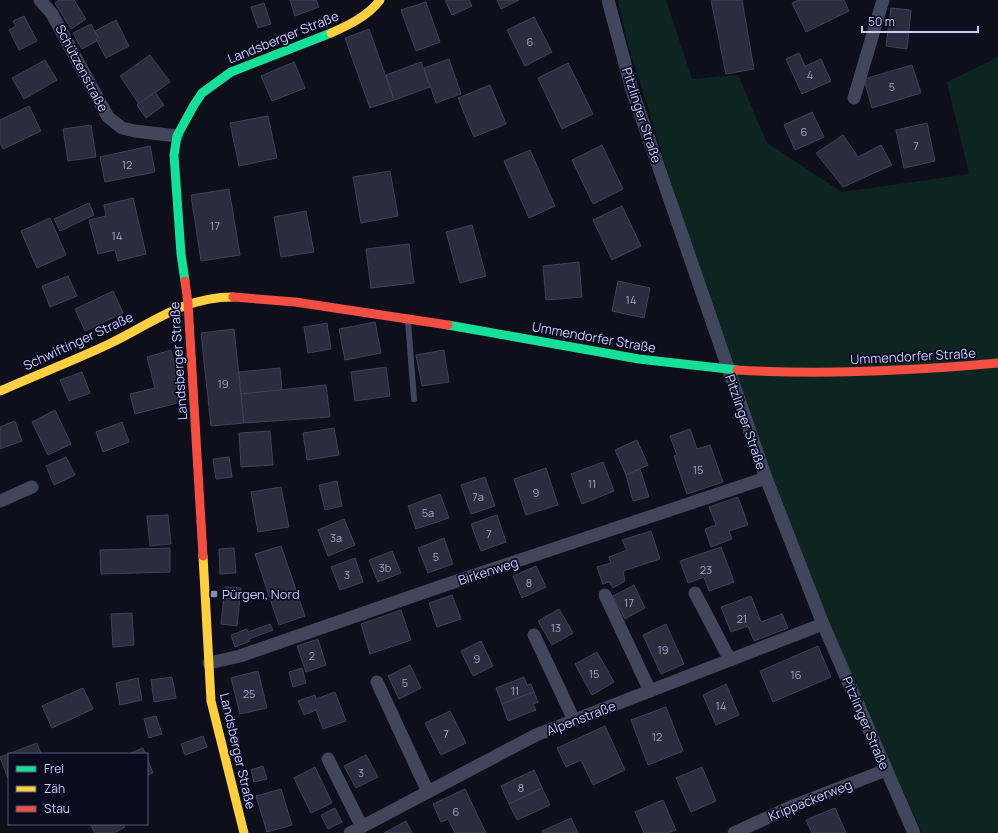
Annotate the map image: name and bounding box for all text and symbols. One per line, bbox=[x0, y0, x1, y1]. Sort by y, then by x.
street label: Landsberger Straße bbox=[225, 6, 342, 68]
scale bar bbox=[862, 8, 978, 34]
text: 50 m bbox=[868, 13, 895, 30]
street label: Schützenstraße bbox=[51, 21, 113, 115]
house number: 6 bbox=[527, 34, 534, 49]
street label: Pitzlinger Straße bbox=[618, 65, 666, 166]
house number: 4 bbox=[807, 67, 813, 82]
house number: 5 bbox=[889, 79, 895, 94]
house number: 6 bbox=[801, 124, 808, 139]
house number: 7 bbox=[913, 138, 919, 153]
house number: 12 bbox=[122, 157, 132, 172]
house number: 17 bbox=[210, 218, 220, 233]
house number: 14 bbox=[112, 228, 122, 243]
house number: 14 bbox=[626, 292, 636, 307]
street label: Landsberger Straße bbox=[165, 301, 191, 421]
street label: Schwiftinger Straße bbox=[20, 307, 136, 374]
street label: Ummendorfer Straße bbox=[531, 317, 658, 357]
street label: Ummendorfer Straße bbox=[850, 344, 977, 368]
street label: Pitzlinger Straße bbox=[721, 372, 771, 472]
house number: 19 bbox=[217, 376, 229, 391]
house number: 15 bbox=[693, 462, 703, 477]
house number: 11 bbox=[588, 476, 596, 491]
house number: 9 bbox=[533, 485, 540, 500]
house number: 7a bbox=[472, 489, 484, 504]
house number: 5a bbox=[422, 505, 434, 520]
house number: 7 bbox=[486, 526, 492, 541]
house number: 3a bbox=[330, 530, 342, 545]
house number: 5 bbox=[433, 549, 439, 564]
street label: Birkenweg bbox=[456, 553, 520, 589]
house number: 3b bbox=[379, 560, 392, 575]
house number: 23 bbox=[700, 562, 712, 577]
house number: 3 bbox=[344, 567, 350, 582]
house number: 8 bbox=[526, 575, 532, 590]
place label: Pürgen, Nord bbox=[222, 585, 300, 603]
marker: Pürgen, Nord bbox=[209, 589, 219, 599]
house number: 17 bbox=[624, 595, 634, 610]
house number: 21 bbox=[737, 611, 747, 626]
house number: 13 bbox=[551, 620, 561, 635]
house number: 19 bbox=[657, 642, 669, 657]
house number: 2 bbox=[309, 648, 315, 663]
house number: 9 bbox=[474, 651, 481, 666]
house number: 15 bbox=[589, 666, 599, 681]
house number: 16 bbox=[790, 667, 802, 682]
street label: Pitzlinger Straße bbox=[838, 674, 894, 773]
house number: 5 bbox=[402, 675, 408, 690]
house number: 11 bbox=[511, 683, 519, 698]
house number: 25 bbox=[243, 686, 255, 701]
street label: Landsberger Straße bbox=[216, 691, 260, 811]
street label: Alpenstraße bbox=[544, 696, 619, 740]
house number: 14 bbox=[716, 698, 726, 713]
house number: 7 bbox=[443, 726, 449, 741]
house number: 12 bbox=[652, 729, 662, 744]
legend bbox=[8, 753, 148, 825]
text: Frei bbox=[44, 760, 64, 777]
house number: 3 bbox=[358, 765, 364, 780]
street label: Krippackerweg bbox=[765, 775, 855, 825]
text: Zäh bbox=[44, 780, 65, 797]
house number: 8 bbox=[518, 780, 524, 795]
text: Stau bbox=[44, 800, 70, 817]
house number: 6 bbox=[453, 804, 460, 819]

